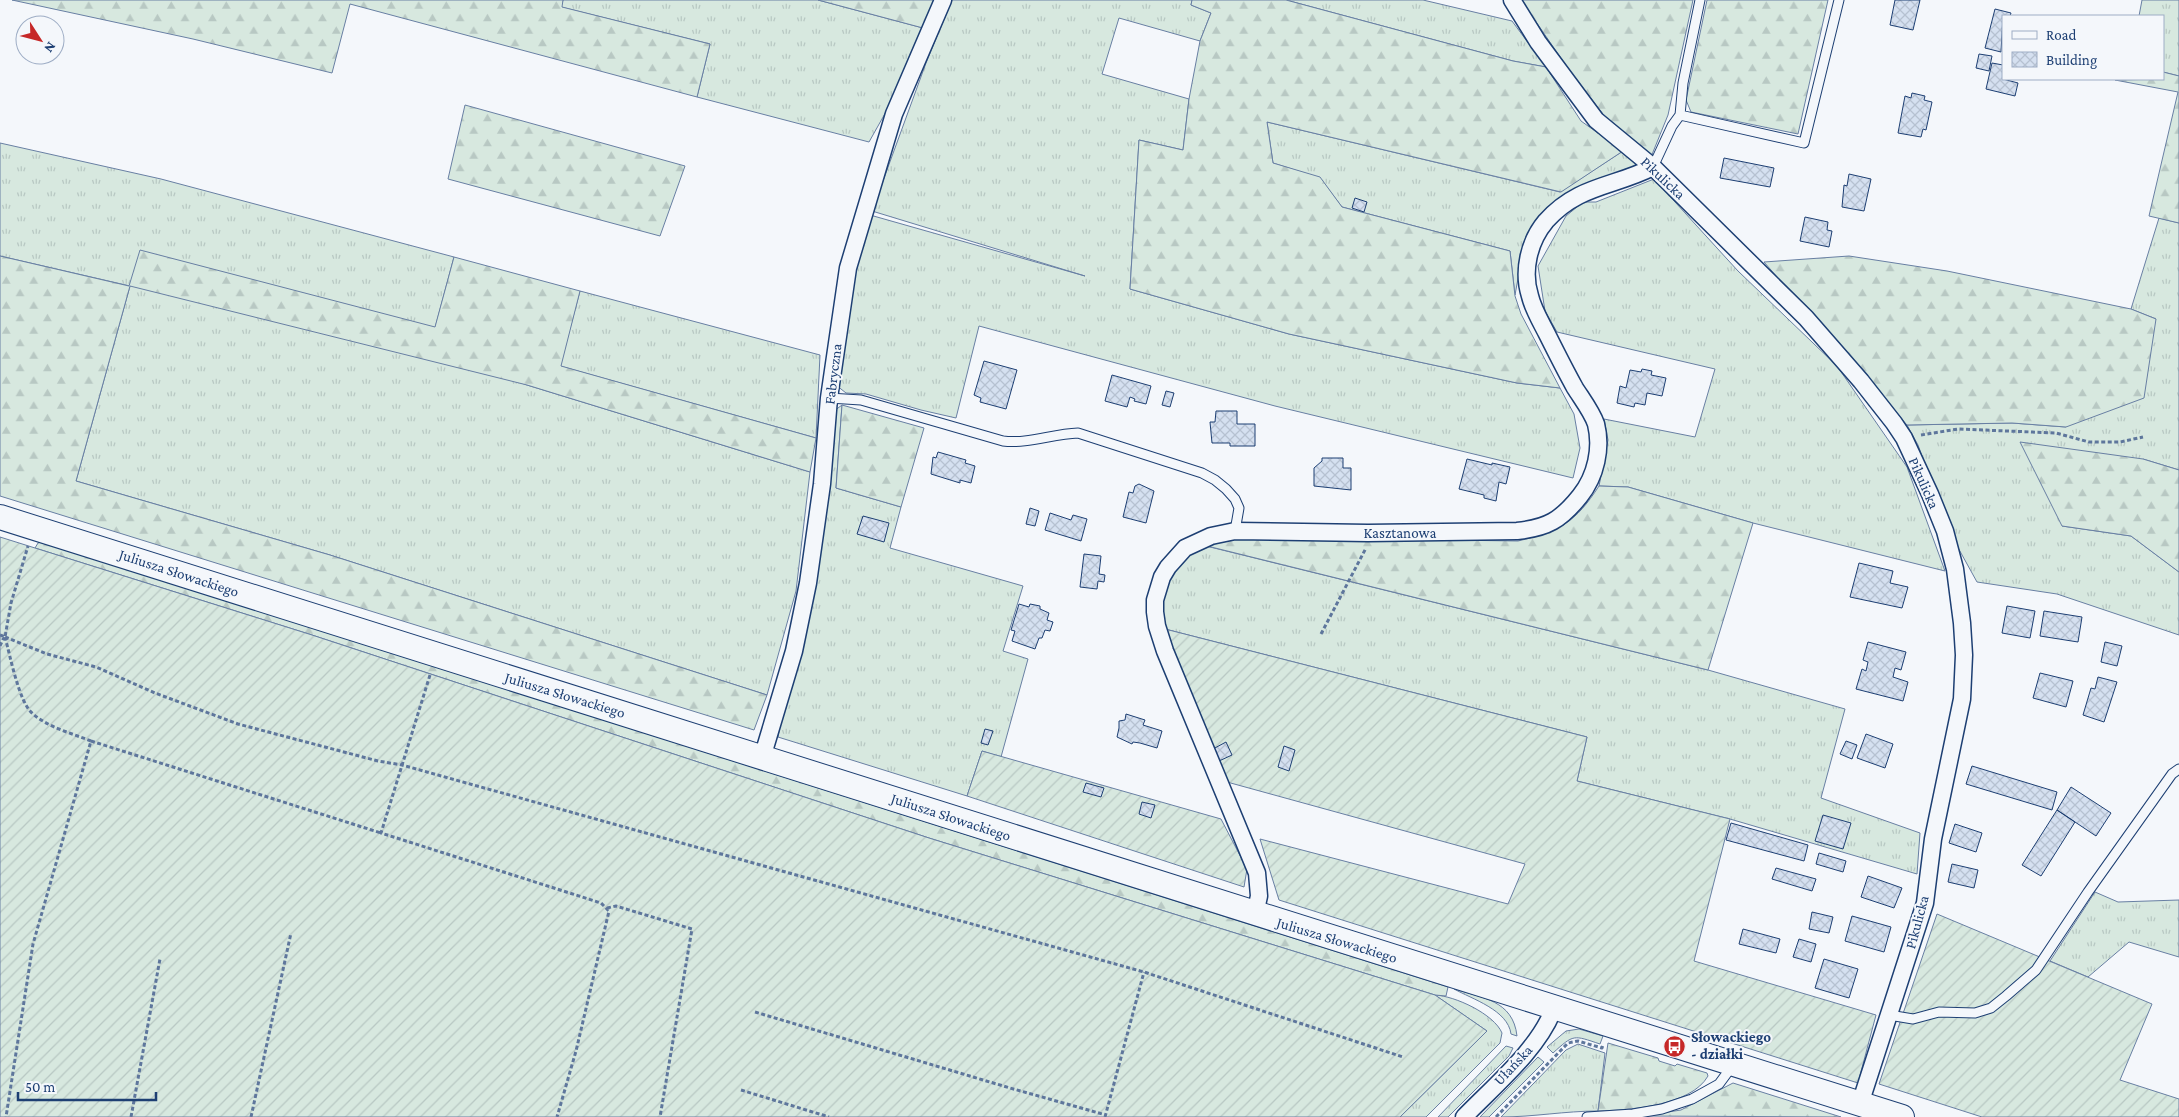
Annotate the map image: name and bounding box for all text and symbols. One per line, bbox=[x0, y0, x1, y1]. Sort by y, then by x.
north arrow bbox=[15, 15, 65, 65]
legend bbox=[2002, 15, 2164, 80]
text: Road bbox=[2046, 27, 2077, 43]
text: N bbox=[41, 39, 60, 57]
text: Building bbox=[2046, 52, 2097, 69]
street label: Pikulicka bbox=[1638, 154, 1688, 202]
street label: Fabryczna bbox=[821, 342, 846, 406]
street label: Pikulicka bbox=[1906, 455, 1942, 511]
street label: Kasztanowa bbox=[1364, 525, 1436, 541]
street label: Juliusza Słowackiego bbox=[115, 545, 241, 601]
street label: Juliusza Słowackiego bbox=[501, 668, 627, 722]
street label: Juliusza Słowackiego bbox=[887, 789, 1013, 845]
street label: Pikulicka bbox=[1902, 894, 1932, 950]
street label: Juliusza Słowackiego bbox=[1273, 913, 1399, 967]
place label: Słowackiego - działki bbox=[1691, 1029, 1771, 1062]
bus stop icon: Słowackiego - działki bbox=[1663, 1034, 1687, 1058]
street label: Ułańska bbox=[1491, 1042, 1535, 1088]
scale bar bbox=[18, 1070, 155, 1102]
text: 50 m bbox=[25, 1079, 55, 1095]

